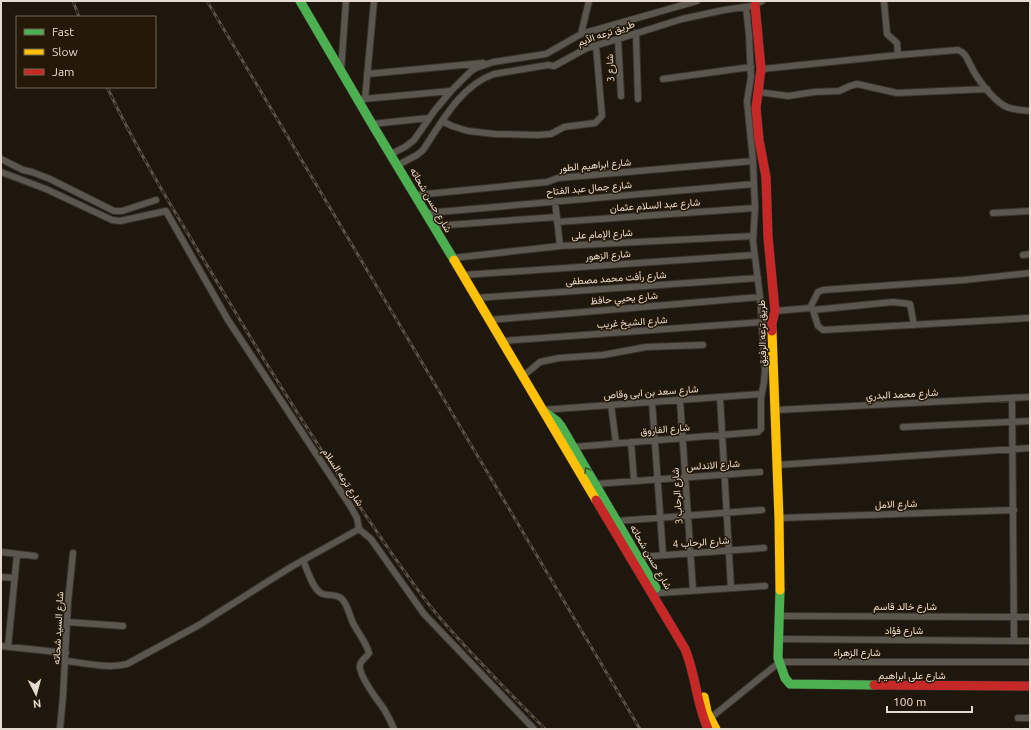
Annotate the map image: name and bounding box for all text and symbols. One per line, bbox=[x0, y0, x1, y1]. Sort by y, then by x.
legend bbox=[16, 16, 156, 88]
street label: طريق ترعه الآيم bbox=[576, 18, 637, 49]
text: Fast bbox=[52, 25, 74, 38]
text: Slow bbox=[52, 45, 78, 58]
street label: شارع 3 bbox=[604, 54, 617, 82]
text: Jam bbox=[52, 65, 74, 78]
street label: شارع ابراهيم الطور bbox=[558, 156, 632, 175]
street label: شارع حسن شحاته bbox=[407, 166, 454, 235]
street label: شارع جمال عبد الفتاح bbox=[546, 179, 632, 198]
street label: شارع عبد السلام عثمان bbox=[609, 196, 701, 215]
street label: شارع الإمام على bbox=[571, 227, 633, 242]
street label: شارع الزهور bbox=[584, 248, 631, 263]
street label: شارع رأفت محمد مصطفى bbox=[565, 269, 667, 288]
street label: شارع يحيي حافظ bbox=[590, 290, 659, 309]
street label: طريق ترعه الرفيق bbox=[756, 299, 769, 366]
street label: شارع الشيخ غريب bbox=[596, 314, 668, 331]
street label: شارع سعد بن ابى وقاص bbox=[603, 383, 699, 402]
street label: شارع محمد البدري bbox=[866, 387, 939, 404]
street label: شارع الفاروق bbox=[640, 421, 691, 438]
street label: شارع ترعه السلام bbox=[319, 446, 366, 509]
street label: شارع الاندلس bbox=[686, 458, 740, 473]
one-way arrow bbox=[585, 467, 592, 475]
street label: شارع الرحاب 3 bbox=[670, 467, 685, 525]
street label: شارع الامل bbox=[875, 498, 918, 511]
street label: شارع حسن شحاته bbox=[627, 523, 674, 592]
street label: شارع الرحاب 4 bbox=[672, 535, 730, 550]
street label: شارع السيد شحاته bbox=[51, 591, 66, 665]
street label: شارع خالد قاسم bbox=[873, 601, 937, 613]
street label: شارع فؤاد bbox=[885, 625, 923, 637]
street label: شارع الزهراء bbox=[833, 647, 881, 659]
street label: شارع على ابراهيم bbox=[878, 670, 946, 682]
north arrow bbox=[16, 674, 56, 714]
scale bar bbox=[887, 688, 972, 714]
text: 100 m bbox=[893, 695, 926, 708]
text: N bbox=[32, 698, 42, 710]

